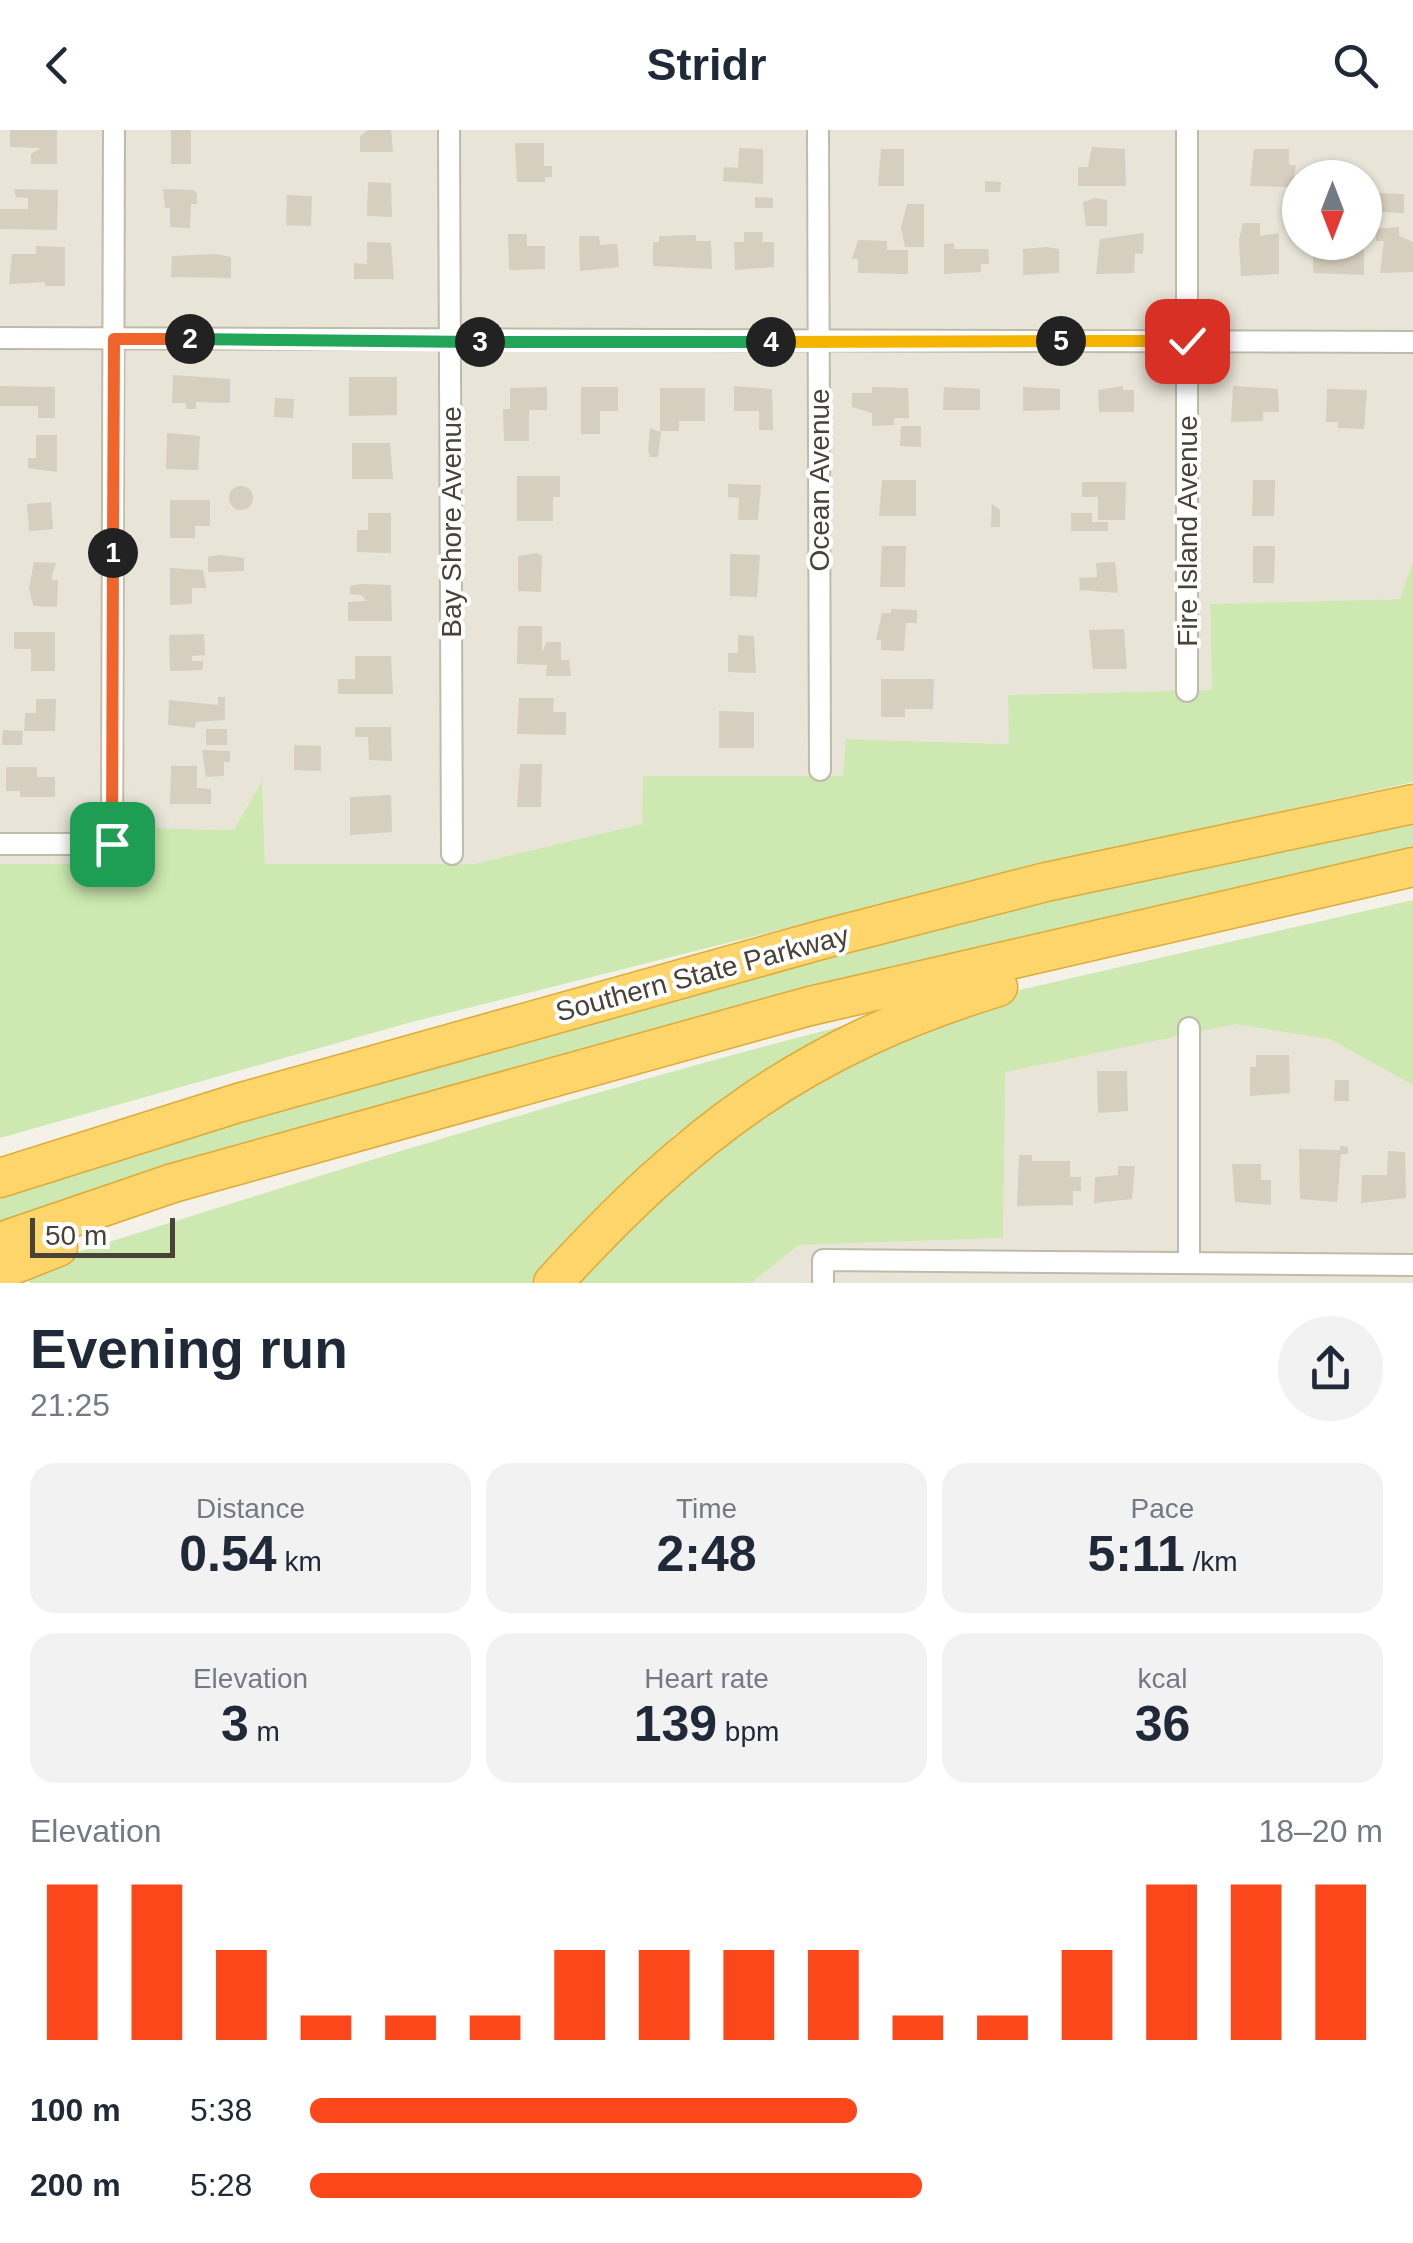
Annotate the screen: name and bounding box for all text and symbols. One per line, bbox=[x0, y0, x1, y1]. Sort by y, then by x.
icon: back bbox=[30, 38, 85, 93]
icon: search bbox=[1328, 38, 1383, 93]
text: Stridr bbox=[646, 39, 767, 90]
north arrow bbox=[1282, 160, 1382, 260]
map controls bbox=[1282, 160, 1382, 260]
pin bbox=[1145, 299, 1230, 384]
pin: 2 bbox=[165, 314, 215, 364]
icon: check bbox=[1160, 314, 1215, 369]
pin: 5 bbox=[1036, 316, 1086, 366]
pin: 3 bbox=[455, 317, 505, 367]
pin: 4 bbox=[746, 317, 796, 367]
text: 2 bbox=[182, 323, 198, 354]
text: 5 bbox=[1053, 325, 1069, 356]
text: 3 bbox=[472, 326, 488, 357]
text: 4 bbox=[763, 326, 779, 357]
street label: Ocean Avenue bbox=[804, 388, 835, 572]
street label: Bay Shore Avenue bbox=[436, 406, 467, 638]
street label: Fire Island Avenue bbox=[1172, 415, 1203, 647]
pin: 1 bbox=[88, 528, 138, 578]
text: 1 bbox=[105, 537, 121, 568]
pin bbox=[70, 802, 155, 887]
icon: arrive bbox=[85, 817, 140, 872]
street label: Southern State Parkway bbox=[552, 919, 852, 1028]
scale bar bbox=[30, 1213, 175, 1258]
text: 50 m bbox=[45, 1220, 107, 1251]
button: share bbox=[1278, 1316, 1383, 1421]
text: Evening run bbox=[30, 1318, 348, 1380]
text: 21:25 bbox=[30, 1387, 110, 1423]
text: Distance bbox=[196, 1493, 305, 1524]
text: Time bbox=[676, 1493, 737, 1524]
text: Pace bbox=[1131, 1493, 1194, 1524]
text: 0.54 bbox=[179, 1526, 277, 1582]
text: 2:48 bbox=[656, 1526, 757, 1582]
text: 5:11 bbox=[1087, 1526, 1185, 1582]
text: km bbox=[277, 1546, 322, 1577]
text: /km bbox=[1185, 1546, 1238, 1577]
text: Elevation bbox=[193, 1663, 308, 1694]
text: Heart rate bbox=[644, 1663, 769, 1694]
text: kcal bbox=[1138, 1663, 1187, 1694]
text: 3 bbox=[221, 1696, 249, 1752]
text: 139 bbox=[634, 1696, 717, 1752]
text: 36 bbox=[1135, 1696, 1190, 1752]
text: m bbox=[249, 1716, 280, 1747]
text: bpm bbox=[717, 1716, 779, 1747]
text: Elevation bbox=[30, 1813, 162, 1849]
text: 18–20 m bbox=[1258, 1813, 1383, 1849]
text: 100 m bbox=[30, 2092, 121, 2128]
text: 5:38 bbox=[190, 2092, 252, 2128]
text: 200 m bbox=[30, 2167, 121, 2203]
text: 5:28 bbox=[190, 2167, 252, 2203]

